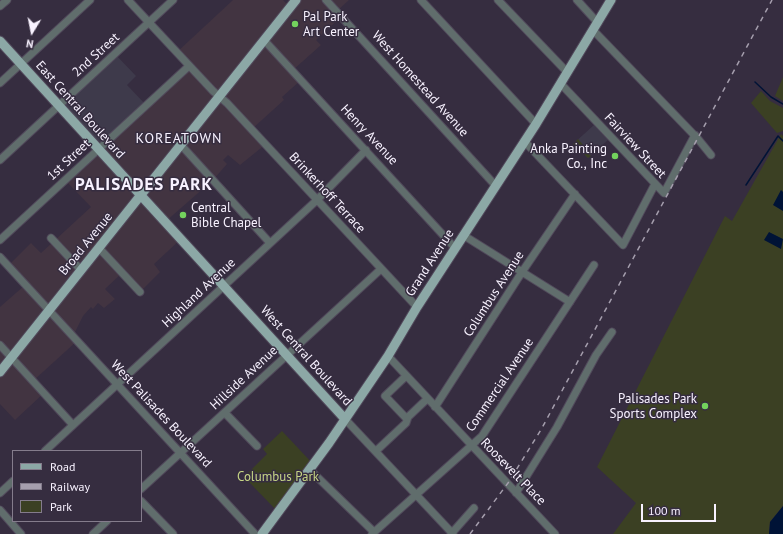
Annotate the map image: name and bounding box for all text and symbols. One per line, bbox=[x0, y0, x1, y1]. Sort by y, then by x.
place label: Pal Park Art Center bbox=[303, 9, 359, 40]
north arrow bbox=[12, 12, 52, 52]
marker: Pal Park Art Center bbox=[290, 19, 300, 29]
street label: West Homestead Avenue bbox=[368, 28, 472, 140]
street label: 2nd Street bbox=[69, 30, 123, 80]
text: N bbox=[25, 36, 35, 51]
street label: East Central Boulevard bbox=[32, 58, 128, 162]
street label: Henry Avenue bbox=[337, 102, 401, 168]
street label: Fairview Street bbox=[601, 110, 669, 182]
district label: KOREATOWN bbox=[136, 131, 222, 147]
street label: 1st Street bbox=[44, 136, 94, 184]
place label: Anka Painting Co., Inc bbox=[530, 141, 607, 172]
street label: Brinkerhoff Terrace bbox=[285, 149, 369, 237]
marker: Anka Painting Co., Inc bbox=[610, 151, 620, 161]
district label: PALISADES PARK bbox=[75, 175, 213, 195]
place label: Central Bible Chapel bbox=[191, 200, 261, 231]
street label: Broad Avenue bbox=[56, 209, 116, 279]
marker: Central Bible Chapel bbox=[178, 210, 188, 220]
street label: Grand Avenue bbox=[402, 226, 458, 300]
street label: Columbus Avenue bbox=[461, 248, 527, 340]
street label: Highland Avenue bbox=[159, 255, 239, 331]
street label: West Central Boulevard bbox=[257, 303, 355, 409]
street label: Commercial Avenue bbox=[463, 335, 537, 435]
street label: Hillside Avenue bbox=[207, 343, 281, 413]
street label: West Palisades Boulevard bbox=[107, 357, 215, 471]
place label: Palisades Park Sports Complex bbox=[610, 391, 697, 422]
marker: Palisades Park Sports Complex bbox=[700, 401, 710, 411]
street label: Roosevelt Place bbox=[477, 435, 549, 509]
legend bbox=[12, 450, 142, 522]
text: Road bbox=[50, 459, 75, 474]
park label: Columbus Park bbox=[237, 469, 319, 485]
text: Railway bbox=[50, 479, 90, 494]
scale bar bbox=[643, 496, 718, 522]
text: Park bbox=[50, 499, 72, 514]
text: 100 m bbox=[648, 503, 681, 518]

